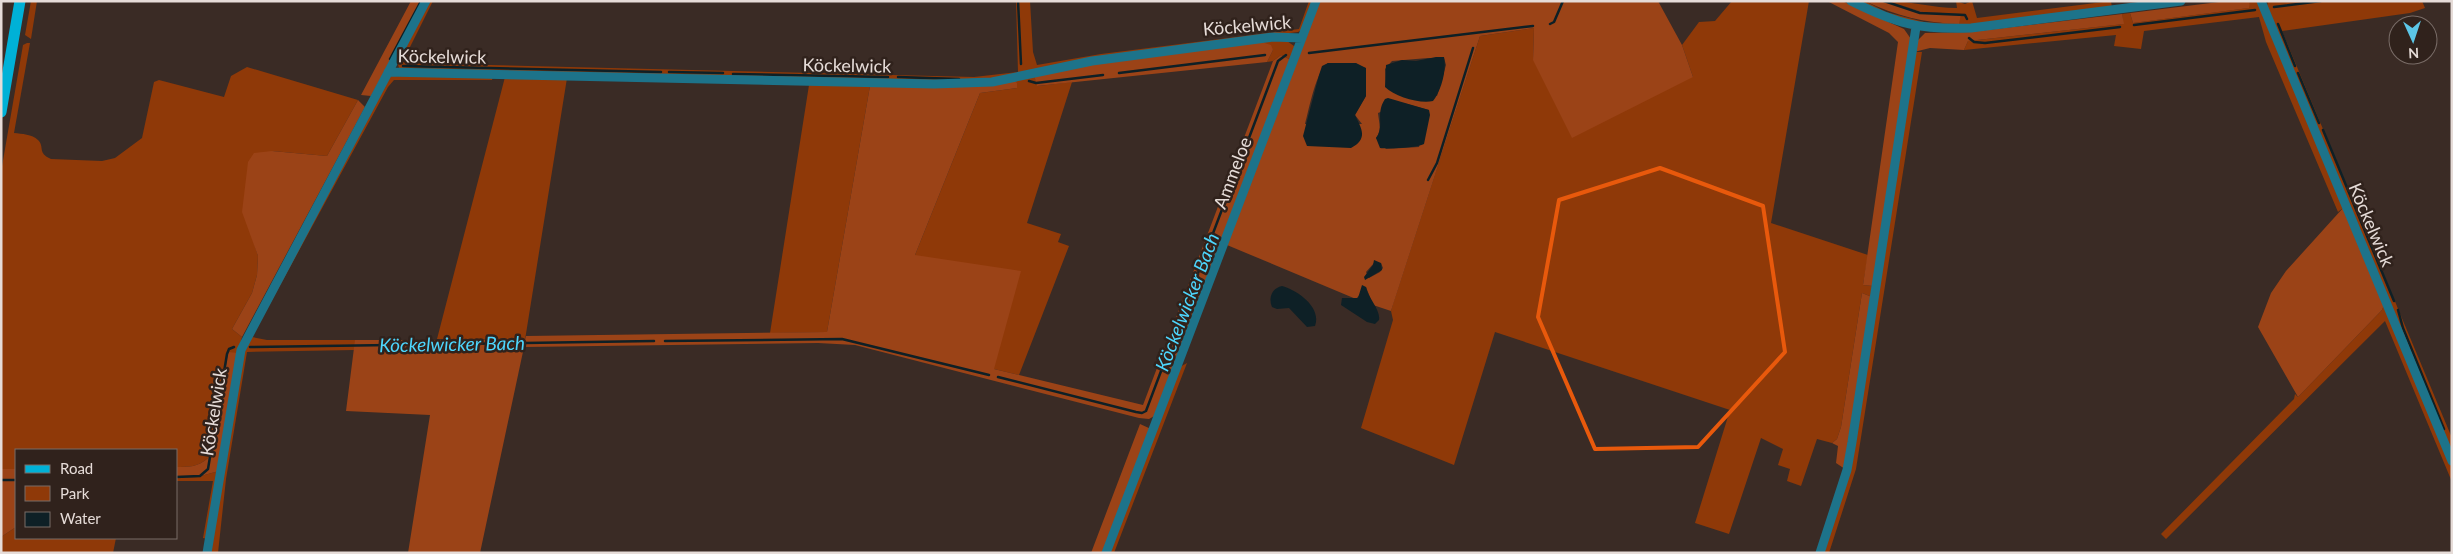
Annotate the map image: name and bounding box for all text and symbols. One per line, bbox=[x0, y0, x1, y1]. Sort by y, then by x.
street label: Köckelwick bbox=[1202, 10, 1293, 40]
north arrow bbox=[2388, 15, 2438, 65]
street label: Köckelwick bbox=[398, 44, 487, 68]
text: N bbox=[2408, 45, 2420, 62]
street label: Köckelwick bbox=[803, 53, 892, 77]
street label: Ammeloe bbox=[1208, 134, 1256, 212]
street label: Köckelwick bbox=[2344, 180, 2400, 270]
water label: Köckelwicker Bach bbox=[1150, 230, 1223, 374]
water label: Köckelwicker Bach bbox=[379, 331, 525, 356]
street label: Köckelwick bbox=[195, 366, 231, 457]
legend bbox=[15, 449, 178, 539]
text: Road bbox=[60, 459, 93, 477]
text: Park bbox=[60, 484, 90, 502]
text: Water bbox=[60, 509, 101, 527]

